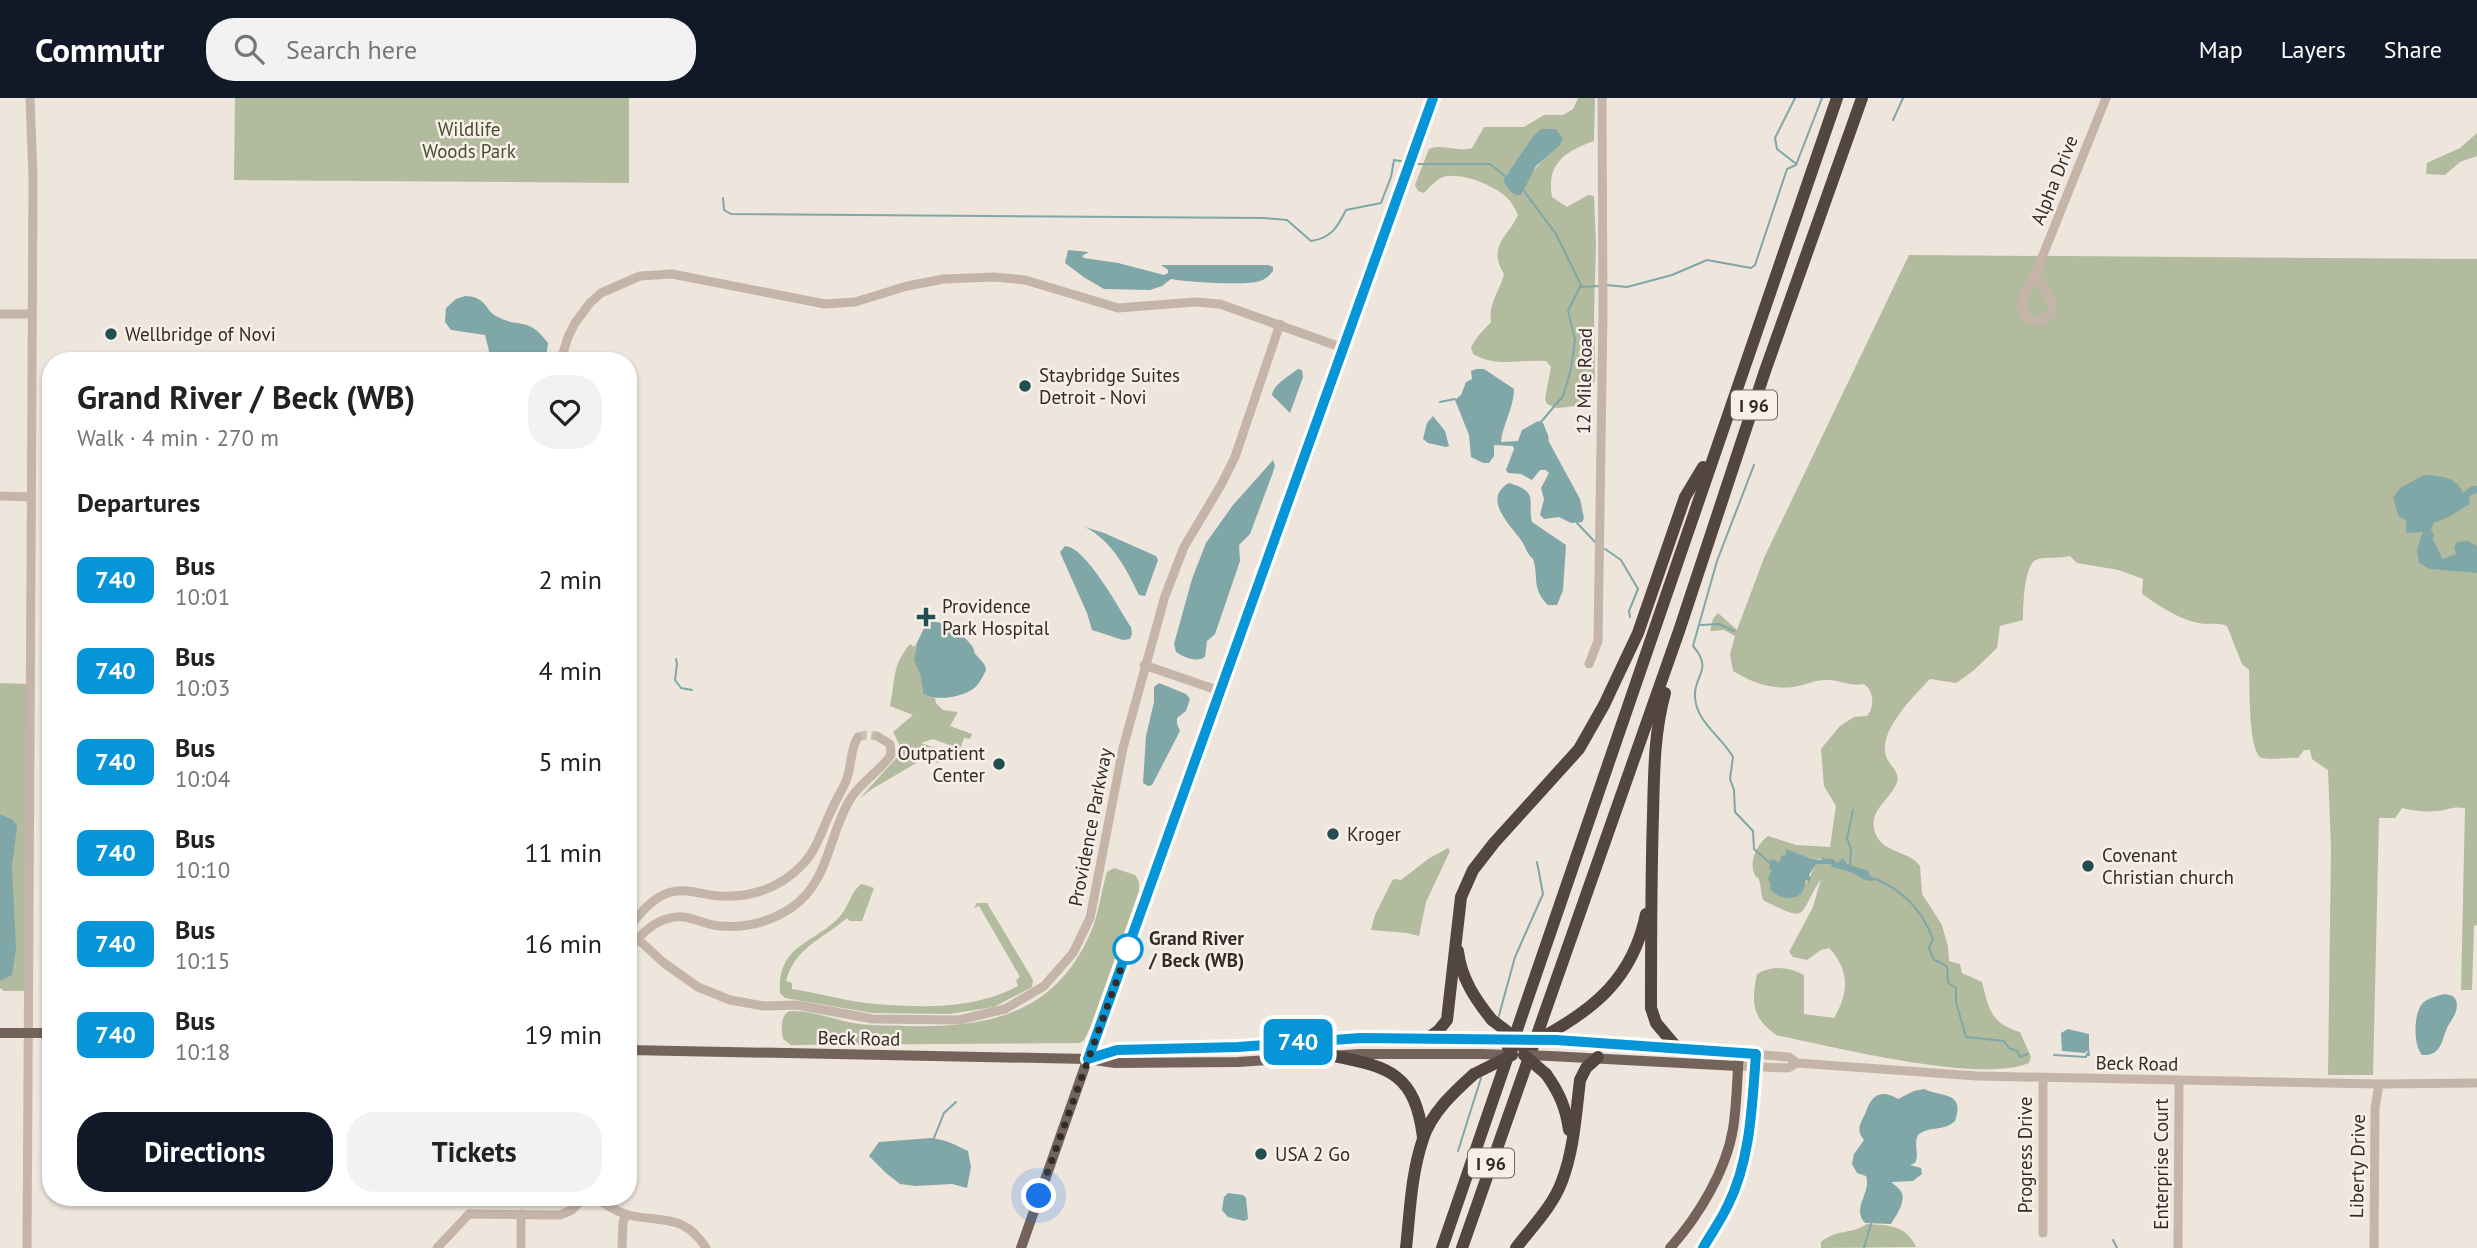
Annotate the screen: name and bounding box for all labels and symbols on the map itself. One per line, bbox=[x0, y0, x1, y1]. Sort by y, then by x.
park label: Wildlife Woods Park bbox=[422, 117, 516, 163]
street label: Alpha Drive bbox=[2025, 132, 2083, 228]
place label: Wellbridge of Novi bbox=[125, 322, 276, 346]
marker: Wellbridge of Novi bbox=[103, 326, 119, 342]
street label: 12 Mile Road bbox=[1571, 328, 1597, 434]
place label: Staybridge Suites Detroit - Novi bbox=[1039, 363, 1180, 409]
marker: Staybridge Suites Detroit - Novi bbox=[1017, 378, 1033, 394]
road number: I 96 bbox=[1731, 390, 1777, 419]
place label: Providence Park Hospital bbox=[942, 594, 1050, 640]
marker: Providence Park Hospital bbox=[916, 607, 936, 627]
place label: Outpatient Center bbox=[898, 741, 986, 787]
street label: Providence Parkway bbox=[1063, 746, 1117, 908]
marker: Outpatient Center bbox=[991, 756, 1007, 772]
place label: Kroger bbox=[1347, 822, 1402, 846]
marker: Kroger bbox=[1325, 826, 1341, 842]
place label: Covenant Christian church bbox=[2102, 843, 2234, 889]
marker: Covenant Christian church bbox=[2080, 858, 2096, 874]
place label: Grand River / Beck (WB) bbox=[1148, 926, 1244, 972]
marker: Grand River / Beck (WB) bbox=[1113, 934, 1143, 964]
line badge: 740 bbox=[1258, 1019, 1338, 1065]
street label: Beck Road bbox=[817, 1025, 901, 1051]
street label: Beck Road bbox=[2095, 1050, 2179, 1076]
street label: Progress Drive bbox=[2013, 1097, 2037, 1213]
street label: Enterprise Court bbox=[2149, 1098, 2173, 1230]
street label: Liberty Drive bbox=[2344, 1114, 2370, 1218]
place label: USA 2 Go bbox=[1275, 1142, 1350, 1166]
marker: USA 2 Go bbox=[1253, 1146, 1269, 1162]
road number: I 96 bbox=[1468, 1148, 1514, 1178]
your location bbox=[1021, 1178, 1056, 1213]

